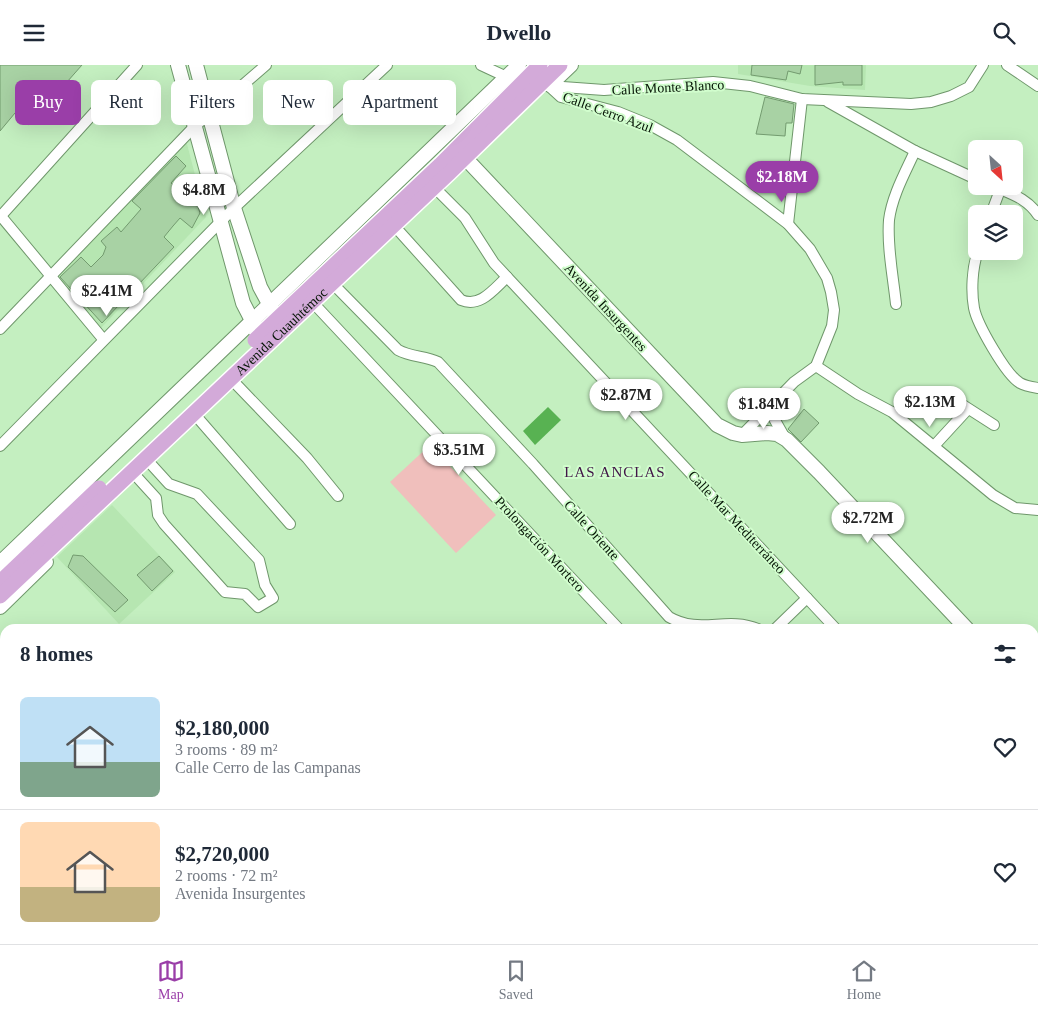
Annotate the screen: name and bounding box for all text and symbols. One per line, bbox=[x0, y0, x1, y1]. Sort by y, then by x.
icon: menu bbox=[20, 19, 48, 47]
icon: search bbox=[990, 19, 1018, 47]
text: Dwello bbox=[487, 20, 551, 45]
street label: Calle Monte Blanco bbox=[611, 77, 725, 98]
chip: Buy bbox=[15, 80, 81, 125]
chip: Rent bbox=[91, 80, 161, 125]
chip: Filters bbox=[171, 80, 253, 125]
chip: New bbox=[263, 80, 333, 125]
chip: Apartment bbox=[343, 80, 456, 125]
street label: Calle Cerro Azul bbox=[561, 89, 655, 136]
north arrow bbox=[968, 140, 1022, 195]
map controls bbox=[968, 140, 1023, 260]
pin: $2.18M bbox=[741, 161, 823, 203]
text: $2.18M bbox=[756, 168, 808, 185]
pin: $4.8M bbox=[169, 173, 239, 216]
text: $4.8M bbox=[182, 181, 226, 198]
button: layers bbox=[968, 205, 1023, 260]
street label: Avenida Insurgentes bbox=[561, 260, 650, 354]
pin: $2.41M bbox=[66, 275, 148, 317]
text: $2.41M bbox=[81, 282, 133, 299]
street label: Avenida Cuauhtémoc bbox=[232, 285, 330, 379]
pin: $2.87M bbox=[585, 379, 667, 421]
pin: $2.13M bbox=[889, 385, 971, 428]
text: $2.87M bbox=[600, 386, 652, 403]
pin: $1.84M bbox=[723, 387, 805, 430]
text: $2.13M bbox=[904, 393, 956, 410]
text: $1.84M bbox=[738, 395, 790, 412]
pin: $3.51M bbox=[418, 433, 500, 476]
text: $3.51M bbox=[433, 441, 485, 458]
district label: LAS ANCLAS bbox=[564, 464, 666, 480]
street label: Calle Mar Mediterráneo bbox=[685, 468, 788, 577]
street label: Prolongación Mortero bbox=[492, 494, 587, 595]
street label: Calle Oriente bbox=[561, 497, 622, 563]
pin: $2.72M bbox=[827, 501, 909, 544]
text: $2.72M bbox=[842, 509, 894, 526]
icon: filters bbox=[991, 640, 1019, 668]
text: 8 homes bbox=[20, 642, 93, 666]
text: $2,180,000 bbox=[175, 716, 270, 740]
icon: home bbox=[60, 717, 120, 777]
icon: heart bbox=[991, 733, 1019, 761]
text: 3 rooms · 89 m² bbox=[175, 741, 278, 758]
text: Calle Cerro de las Campanas bbox=[175, 759, 361, 776]
icon: home bbox=[60, 842, 120, 902]
text: $2,720,000 bbox=[175, 842, 270, 866]
icon: heart bbox=[991, 858, 1019, 886]
text: 2 rooms · 72 m² bbox=[175, 867, 278, 884]
text: Avenida Insurgentes bbox=[175, 885, 305, 902]
tab: Map bbox=[157, 957, 185, 1003]
tab: Saved bbox=[499, 957, 533, 1003]
tab: Home bbox=[847, 957, 881, 1003]

